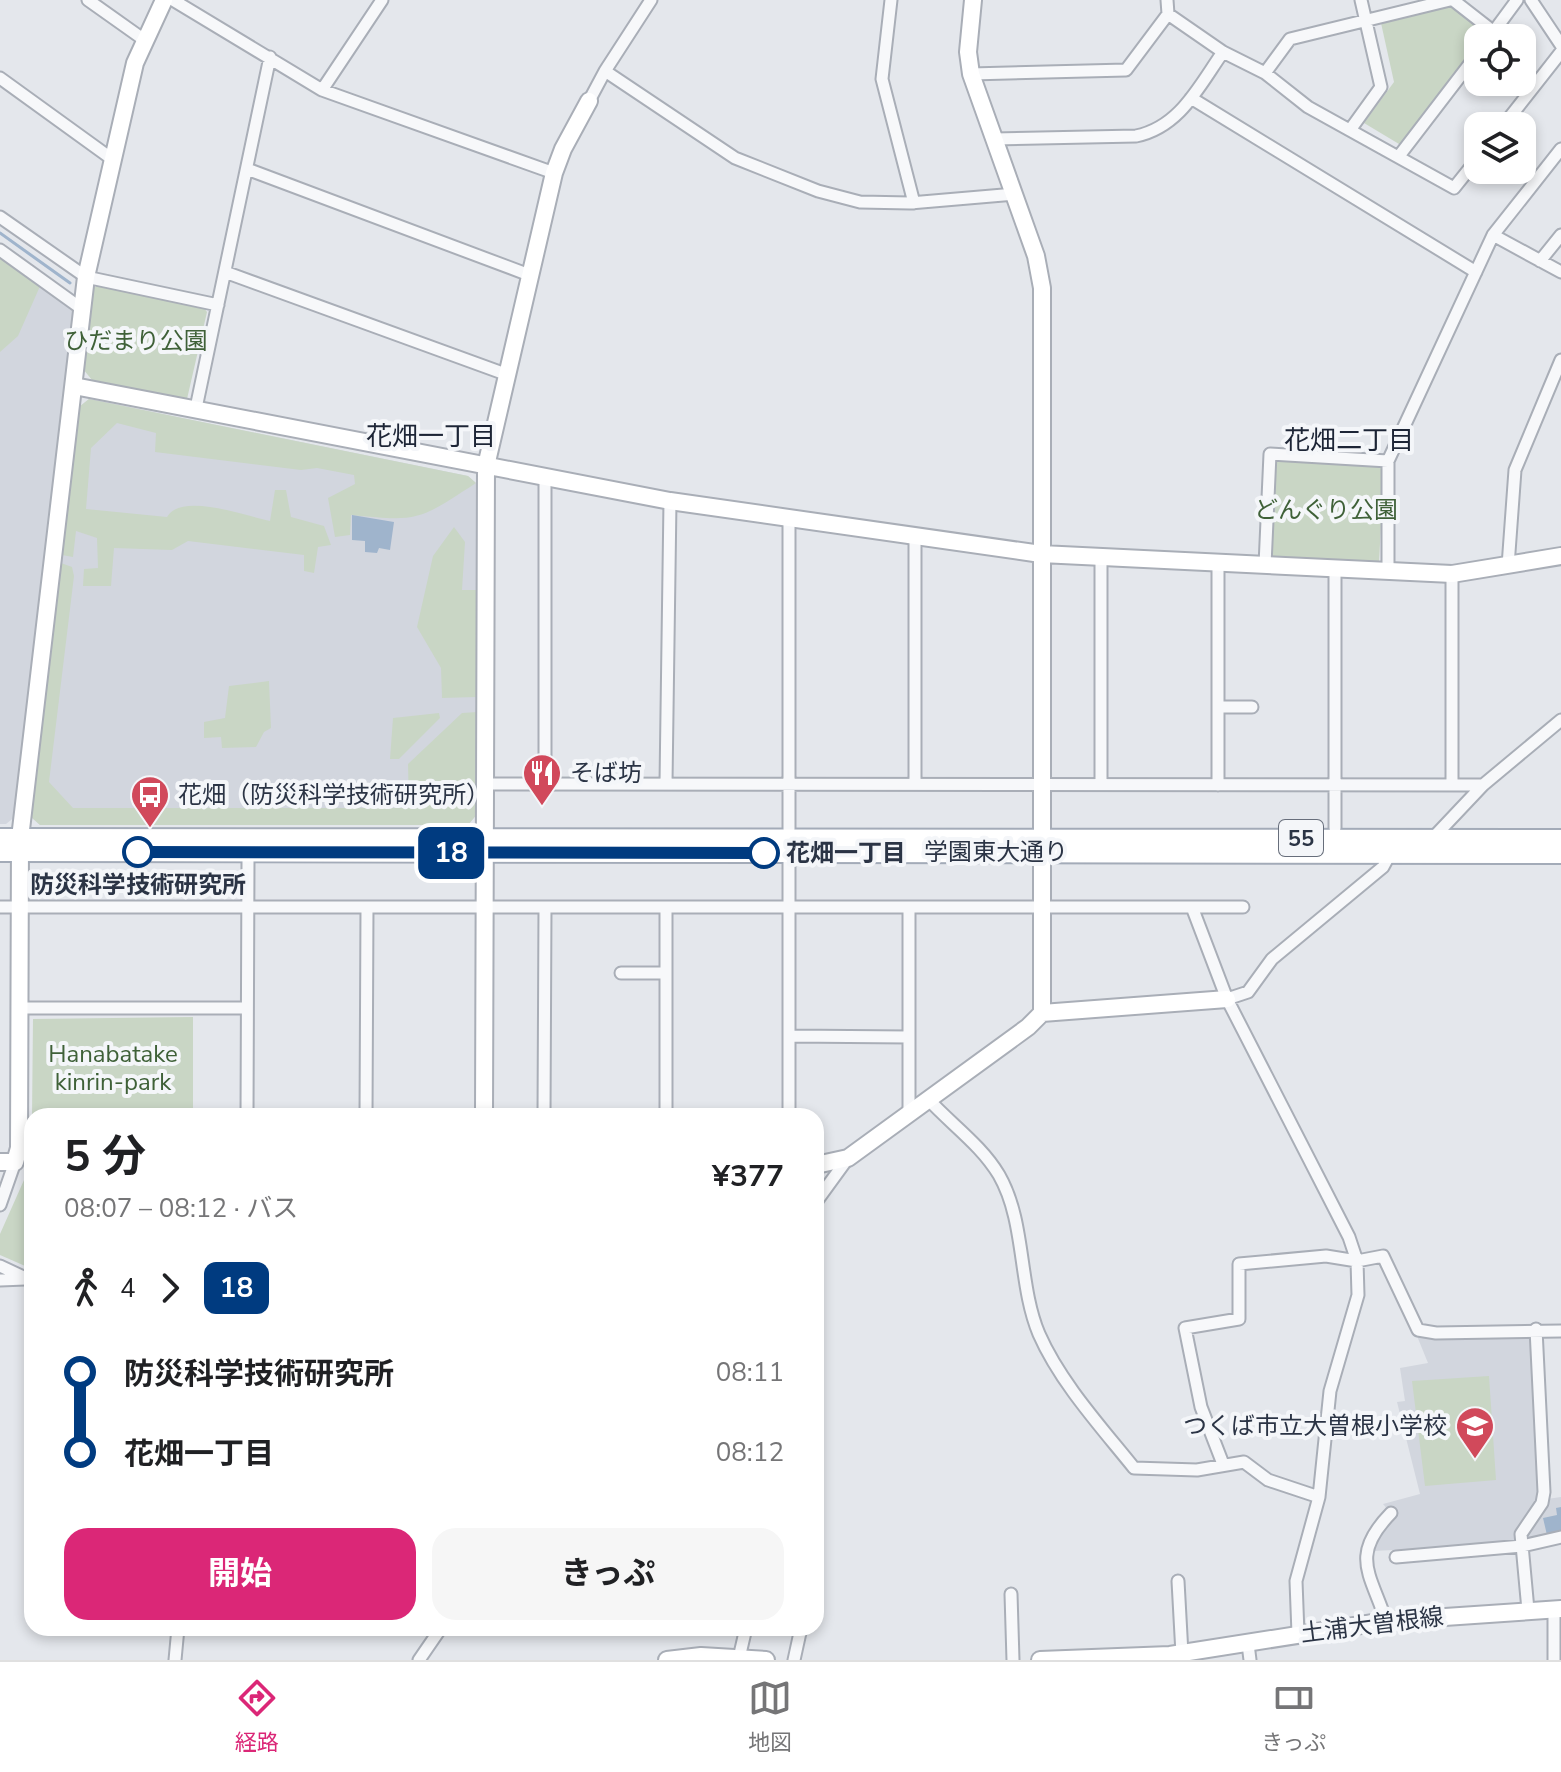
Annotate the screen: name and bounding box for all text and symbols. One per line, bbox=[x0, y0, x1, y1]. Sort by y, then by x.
map controls bbox=[1464, 24, 1536, 184]
button: locate bbox=[1464, 24, 1536, 96]
button: layers bbox=[1464, 112, 1536, 184]
park label: ひだまり公園 bbox=[64, 325, 208, 357]
district label: 花畑一丁目 bbox=[366, 419, 496, 454]
district label: 花畑二丁目 bbox=[1284, 423, 1414, 458]
park label: どんぐり公園 bbox=[1254, 494, 1398, 526]
restaurant icon: そば坊 bbox=[521, 752, 563, 807]
place label: そば坊 bbox=[570, 757, 642, 789]
bus stop icon: 花畑（防災科学技術研究所） bbox=[129, 774, 171, 829]
place label: 花畑（防災科学技術研究所） bbox=[178, 779, 490, 811]
road number: 55 bbox=[1279, 820, 1323, 856]
line badge: 18 bbox=[415, 827, 487, 879]
text: 18 bbox=[434, 834, 468, 872]
street label: 学園東大通り bbox=[924, 836, 1068, 868]
marker: 防災科学技術研究所 bbox=[123, 837, 153, 867]
place label: 花畑一丁目 bbox=[786, 837, 906, 869]
marker: 花畑一丁目 bbox=[749, 838, 779, 868]
place label: 防災科学技術研究所 bbox=[30, 869, 246, 901]
park label: Hanabatake kinrin-park bbox=[48, 1038, 178, 1098]
text: 5 分 bbox=[64, 1127, 146, 1187]
text: ¥377 bbox=[712, 1156, 784, 1197]
text: 08:07 – 08:12 · バス bbox=[64, 1191, 298, 1226]
icon: walk bbox=[64, 1266, 108, 1310]
icon: forward bbox=[148, 1266, 192, 1310]
text: 18 bbox=[220, 1269, 253, 1307]
text: 4 bbox=[120, 1271, 136, 1306]
text: 防災科学技術研究所 bbox=[124, 1354, 394, 1395]
text: 08:11 bbox=[716, 1355, 784, 1390]
school or university icon: つくば市立大曽根小学校 bbox=[1454, 1405, 1496, 1460]
place label: つくば市立大曽根小学校 bbox=[1183, 1410, 1447, 1442]
text: 花畑一丁目 bbox=[124, 1434, 274, 1475]
text: 08:12 bbox=[716, 1435, 784, 1470]
button: 開始 bbox=[64, 1528, 416, 1620]
button: きっぷ bbox=[432, 1528, 784, 1620]
street label: 土浦大曽根線 bbox=[1299, 1600, 1445, 1650]
tab: 経路 bbox=[235, 1676, 279, 1758]
tab: 地図 bbox=[748, 1676, 792, 1758]
tab: きっぷ bbox=[1261, 1676, 1326, 1758]

